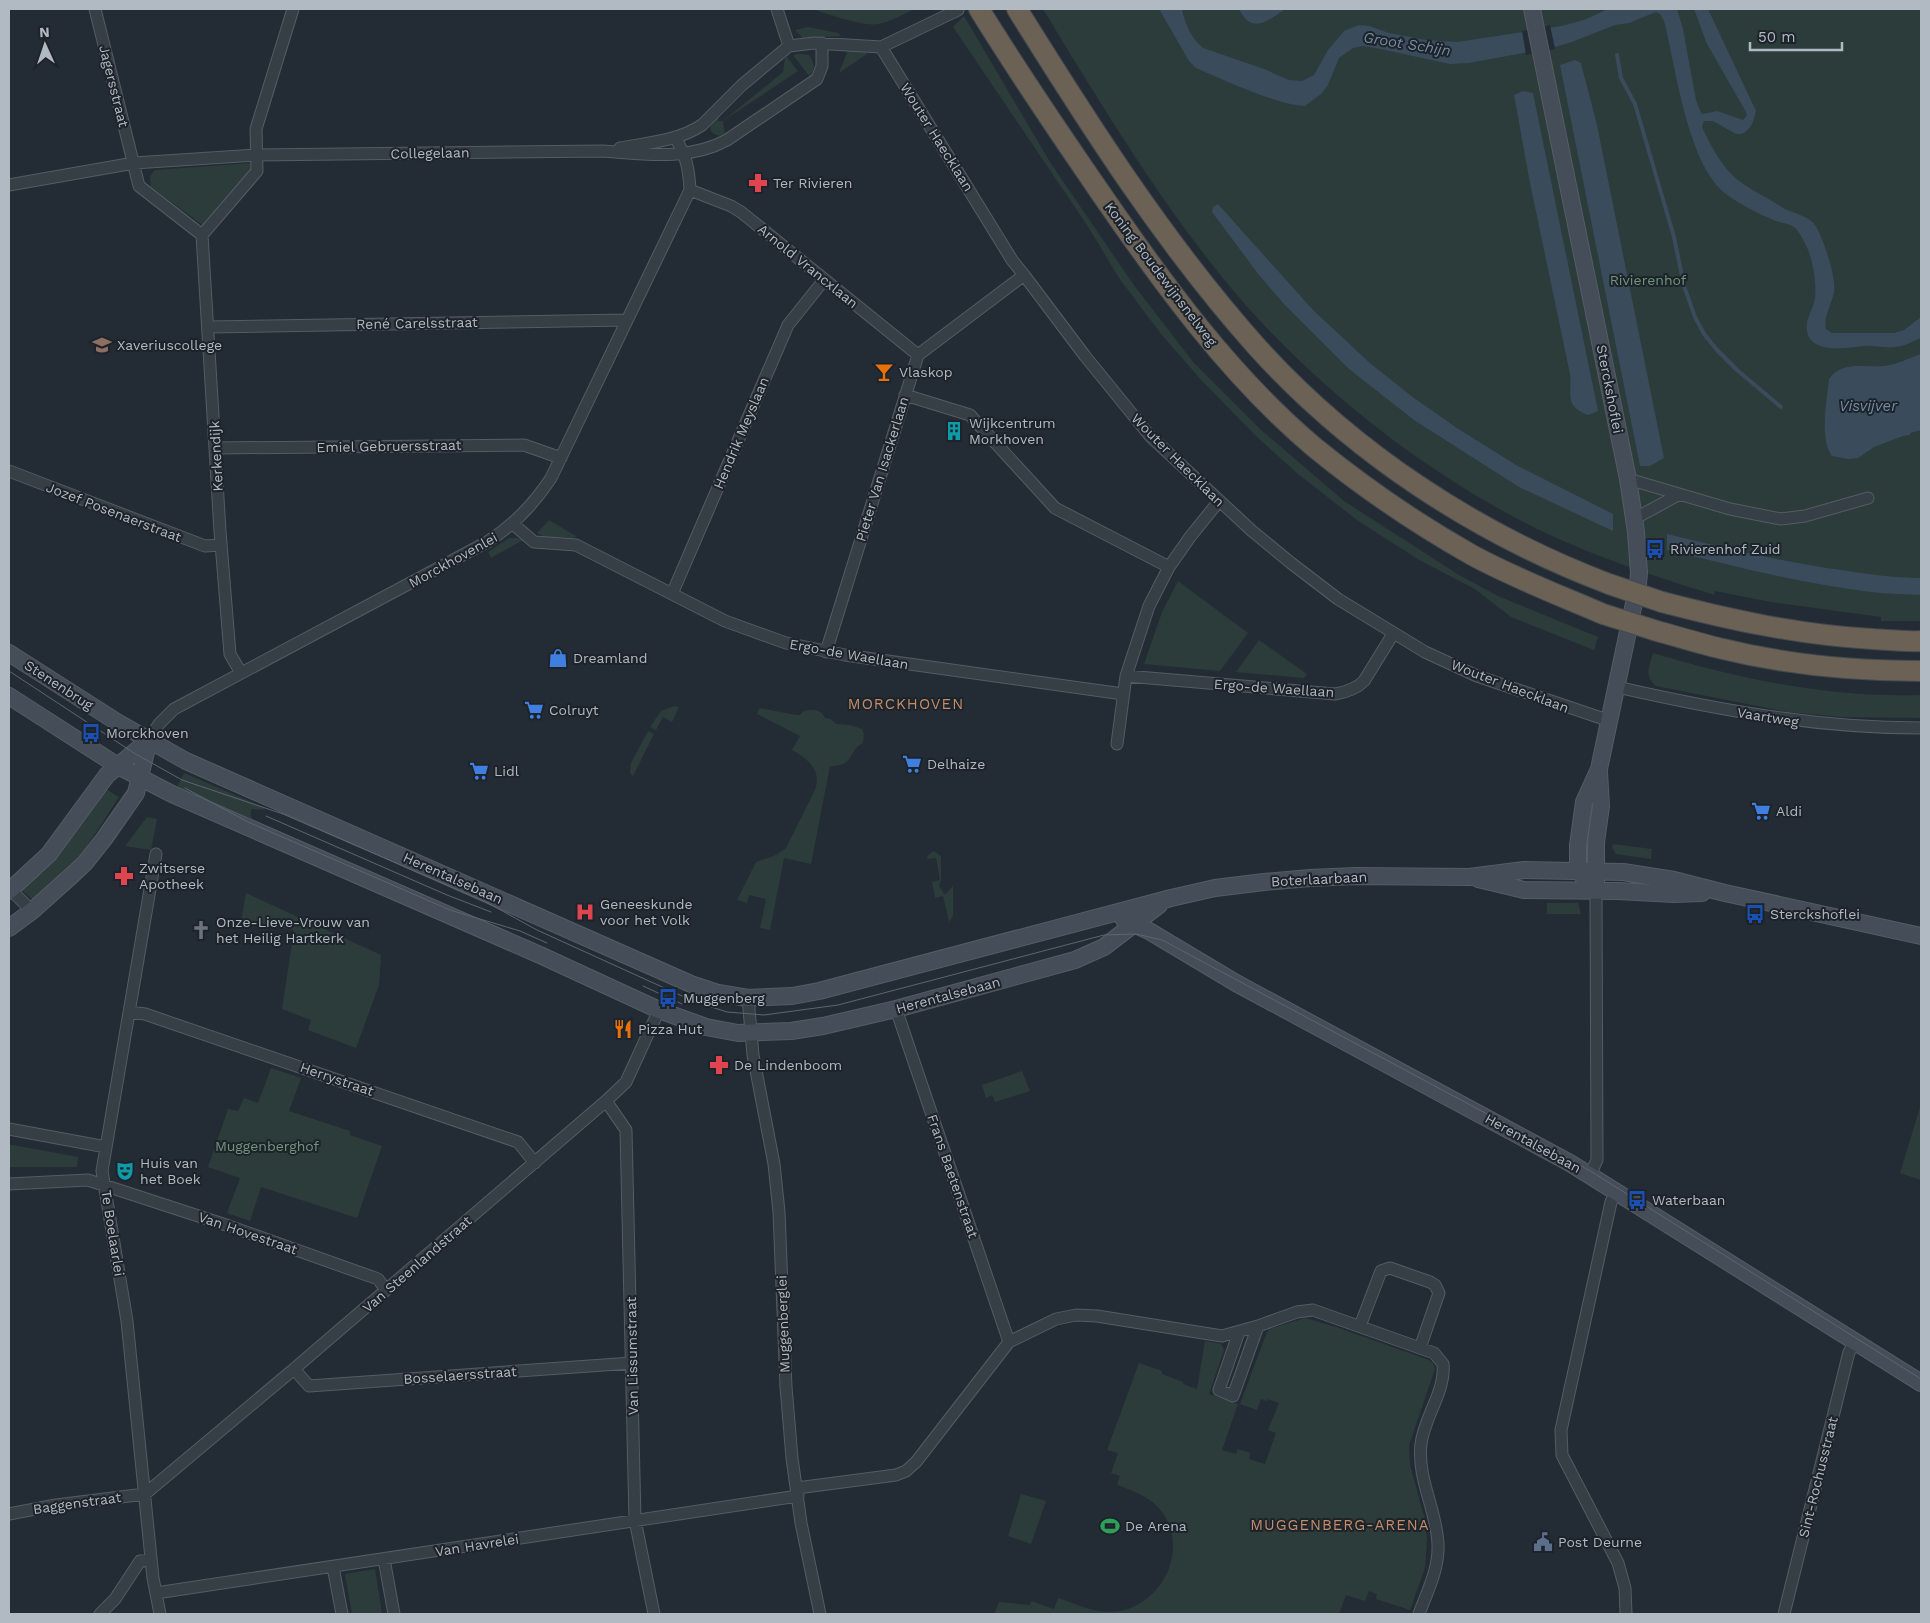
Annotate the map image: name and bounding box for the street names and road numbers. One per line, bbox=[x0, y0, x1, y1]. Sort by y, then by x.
street label: Jagersstraat bbox=[96, 43, 132, 129]
street label: Wouter Haecklaan bbox=[897, 80, 977, 194]
street label: Collegelaan bbox=[390, 144, 470, 162]
street label: Koning Boudewijnsnelweg bbox=[1102, 199, 1221, 350]
street label: Arnold Vrancxlaan bbox=[755, 221, 861, 311]
street label: René Carelsstraat bbox=[356, 314, 478, 332]
street label: Sterckshoflei bbox=[1594, 343, 1626, 435]
street label: Hendrik Meyslaan bbox=[710, 374, 772, 492]
street label: Pieter Van Isackerlaan bbox=[852, 395, 912, 543]
street label: Wouter Haecklaan bbox=[1128, 410, 1228, 510]
street label: Kerkendijk bbox=[206, 420, 226, 492]
street label: Emiel Gebruersstraat bbox=[316, 437, 462, 455]
street label: Jozef Posenaerstraat bbox=[44, 479, 184, 545]
street label: Morckhovenlei bbox=[406, 529, 500, 591]
street label: Ergo-de Waellaan bbox=[788, 636, 910, 672]
street label: Wouter Haecklaan bbox=[1449, 656, 1571, 716]
street label: Stenenbrug bbox=[22, 657, 97, 713]
street label: Ergo-de Waellaan bbox=[1213, 676, 1335, 700]
street label: Vaartweg bbox=[1736, 704, 1801, 730]
street label: Herentalsebaan bbox=[401, 849, 505, 907]
street label: Boterlaarbaan bbox=[1271, 868, 1367, 890]
street label: Herentalsebaan bbox=[894, 973, 1002, 1017]
street label: Herrystraat bbox=[298, 1059, 376, 1099]
street label: Herentalsebaan bbox=[1482, 1110, 1584, 1176]
street label: Frans Baetenstraat bbox=[924, 1112, 982, 1240]
street label: Te Boelaarlei bbox=[98, 1189, 128, 1277]
street label: Van Hovestraat bbox=[196, 1209, 300, 1257]
street label: Van Steenlandstraat bbox=[359, 1212, 475, 1316]
street label: Muggenberglei bbox=[773, 1275, 793, 1373]
street label: Van Lissumstraat bbox=[623, 1296, 641, 1415]
street label: Bosselaersstraat bbox=[403, 1363, 517, 1387]
street label: Sint-Rochusstraat bbox=[1795, 1415, 1841, 1539]
street label: Baggenstraat bbox=[32, 1489, 122, 1517]
street label: Van Havrelei bbox=[434, 1530, 520, 1560]

